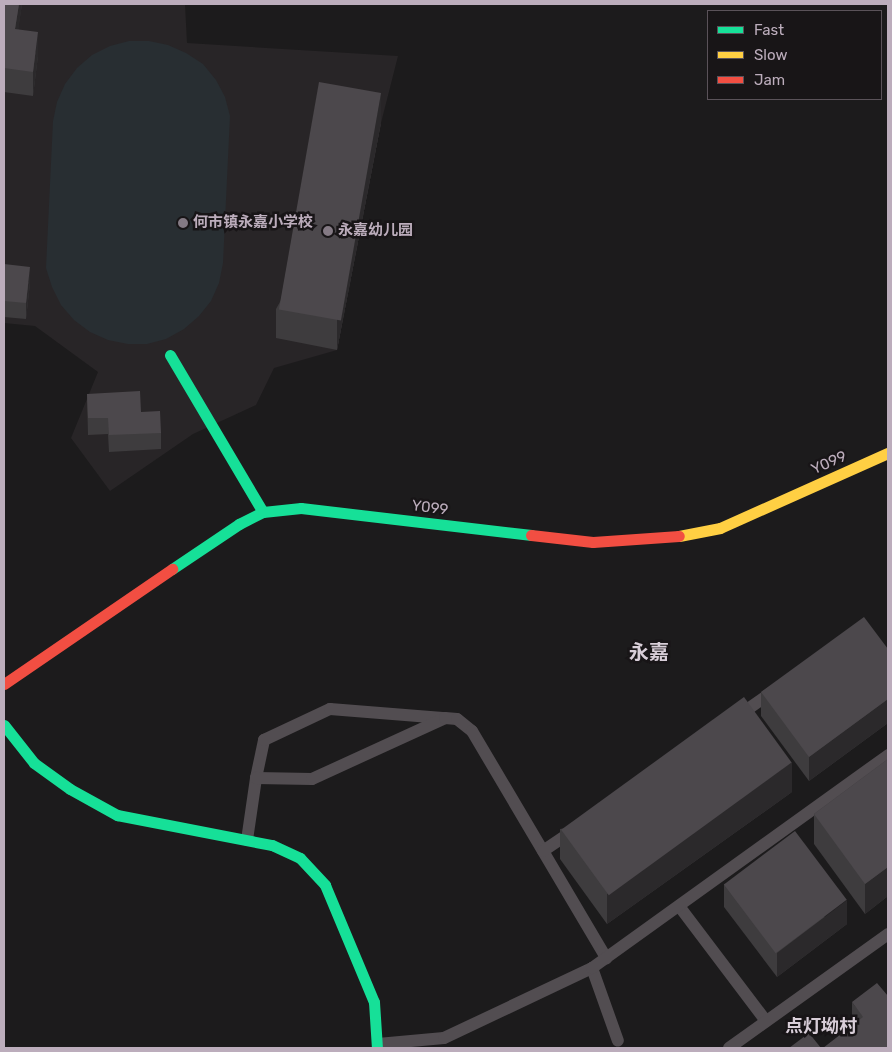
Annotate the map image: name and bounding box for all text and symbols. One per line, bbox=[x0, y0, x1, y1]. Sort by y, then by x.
legend bbox=[707, 10, 882, 100]
text: Fast bbox=[754, 21, 784, 39]
text: Slow bbox=[754, 46, 787, 64]
text: Jam bbox=[754, 71, 785, 89]
place label: 何市镇永嘉小学校 bbox=[193, 214, 313, 232]
marker: 何市镇永嘉小学校 bbox=[177, 217, 189, 229]
place label: 永嘉幼儿园 bbox=[338, 222, 413, 240]
marker: 永嘉幼儿园 bbox=[322, 225, 334, 237]
street label: Y099 bbox=[809, 447, 849, 479]
street label: Y099 bbox=[411, 497, 449, 519]
district label: 永嘉 bbox=[629, 640, 669, 664]
district label: 点灯坳村 bbox=[785, 1015, 857, 1037]

